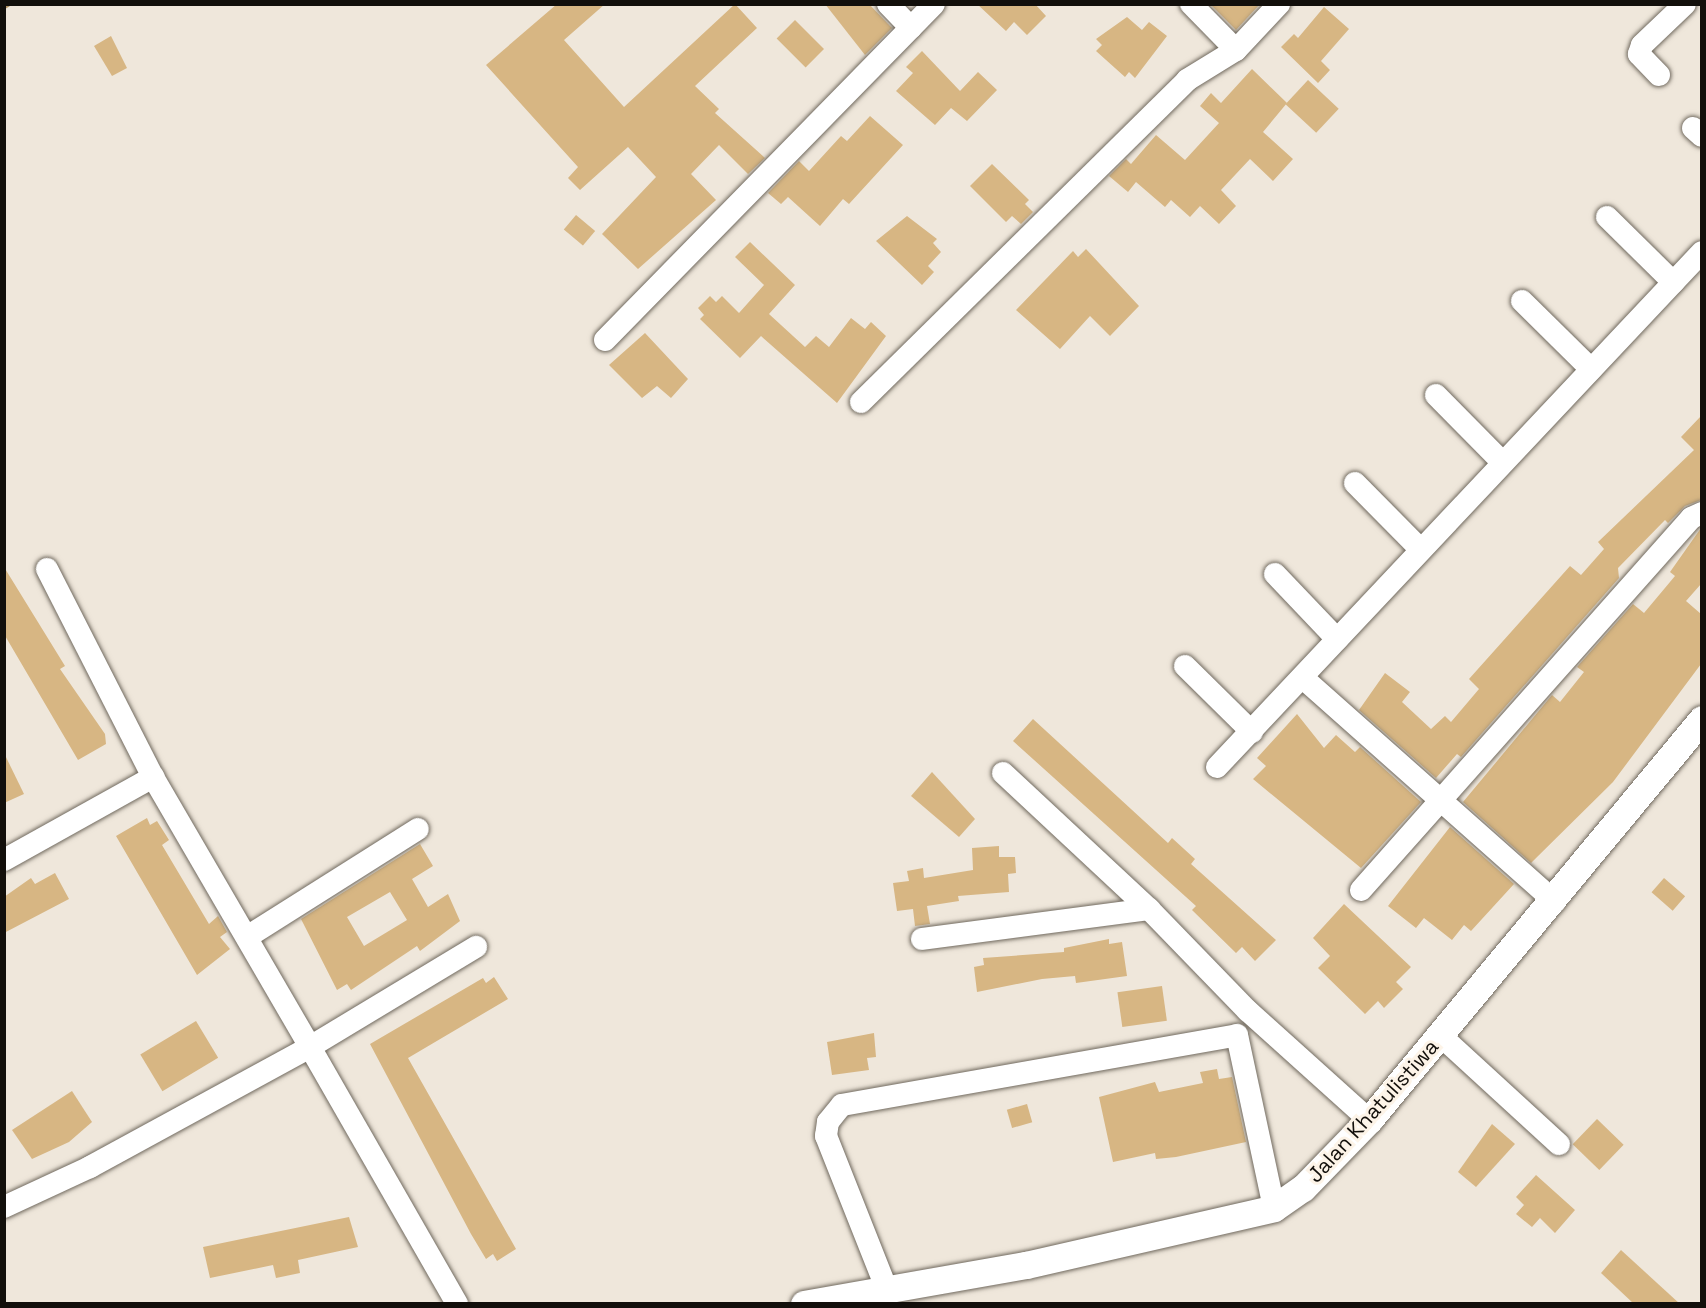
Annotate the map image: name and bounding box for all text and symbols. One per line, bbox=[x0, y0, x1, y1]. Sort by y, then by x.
street label: Jalan Khatulistiwa bbox=[1302, 1034, 1444, 1188]

